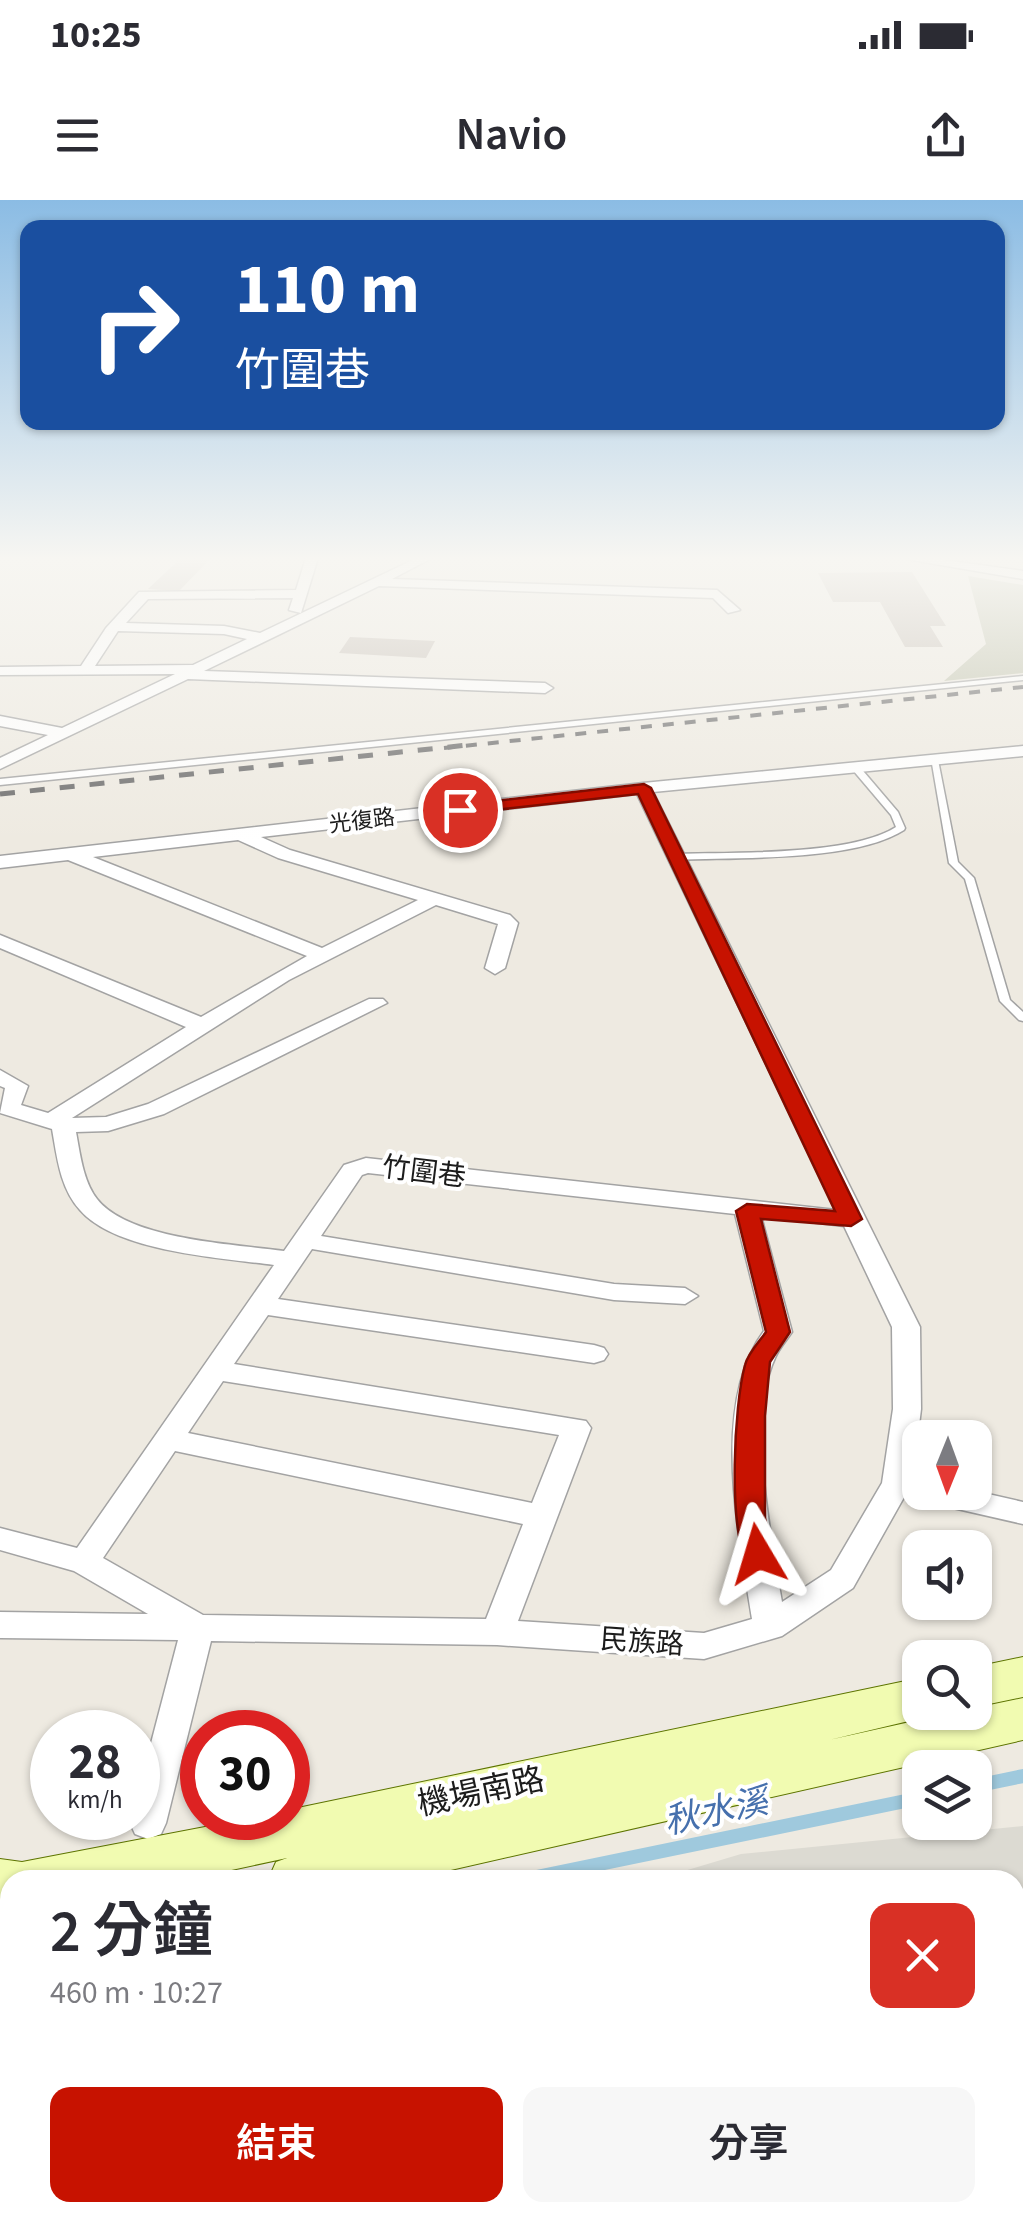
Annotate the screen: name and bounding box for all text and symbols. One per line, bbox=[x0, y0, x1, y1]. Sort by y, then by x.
text: 10:25 bbox=[50, 8, 142, 62]
text: Navio bbox=[456, 103, 567, 167]
icon: menu bbox=[50, 108, 105, 163]
icon: share bbox=[918, 108, 973, 163]
text: 110 m bbox=[235, 240, 420, 340]
icon: right bbox=[70, 260, 200, 390]
text: 竹圍巷 bbox=[235, 339, 370, 403]
pin bbox=[418, 768, 503, 853]
icon: arrive bbox=[433, 783, 488, 838]
street label: 光復路 bbox=[327, 801, 397, 841]
street label: 竹圍巷 bbox=[380, 1147, 468, 1197]
north arrow bbox=[902, 1420, 992, 1510]
map controls bbox=[902, 1420, 992, 1840]
position arrow bbox=[706, 1502, 810, 1606]
button: sound bbox=[902, 1530, 992, 1620]
street label: 民族路 bbox=[599, 1619, 685, 1665]
button: search bbox=[902, 1640, 992, 1730]
speed limit sign: 30 bbox=[180, 1710, 310, 1840]
text: 28 bbox=[69, 1727, 121, 1798]
button: layers bbox=[902, 1750, 992, 1840]
street label: 機場南路 bbox=[414, 1756, 548, 1828]
water label: 秋水溪 bbox=[659, 1776, 777, 1847]
text: km/h bbox=[67, 1782, 123, 1818]
text: 2 分鐘 bbox=[50, 1890, 213, 1975]
button: close bbox=[870, 1903, 975, 2008]
text: 460 m · 10:27 bbox=[50, 1970, 223, 2016]
button: 結束 bbox=[50, 2087, 503, 2202]
button: 分享 bbox=[523, 2087, 975, 2202]

